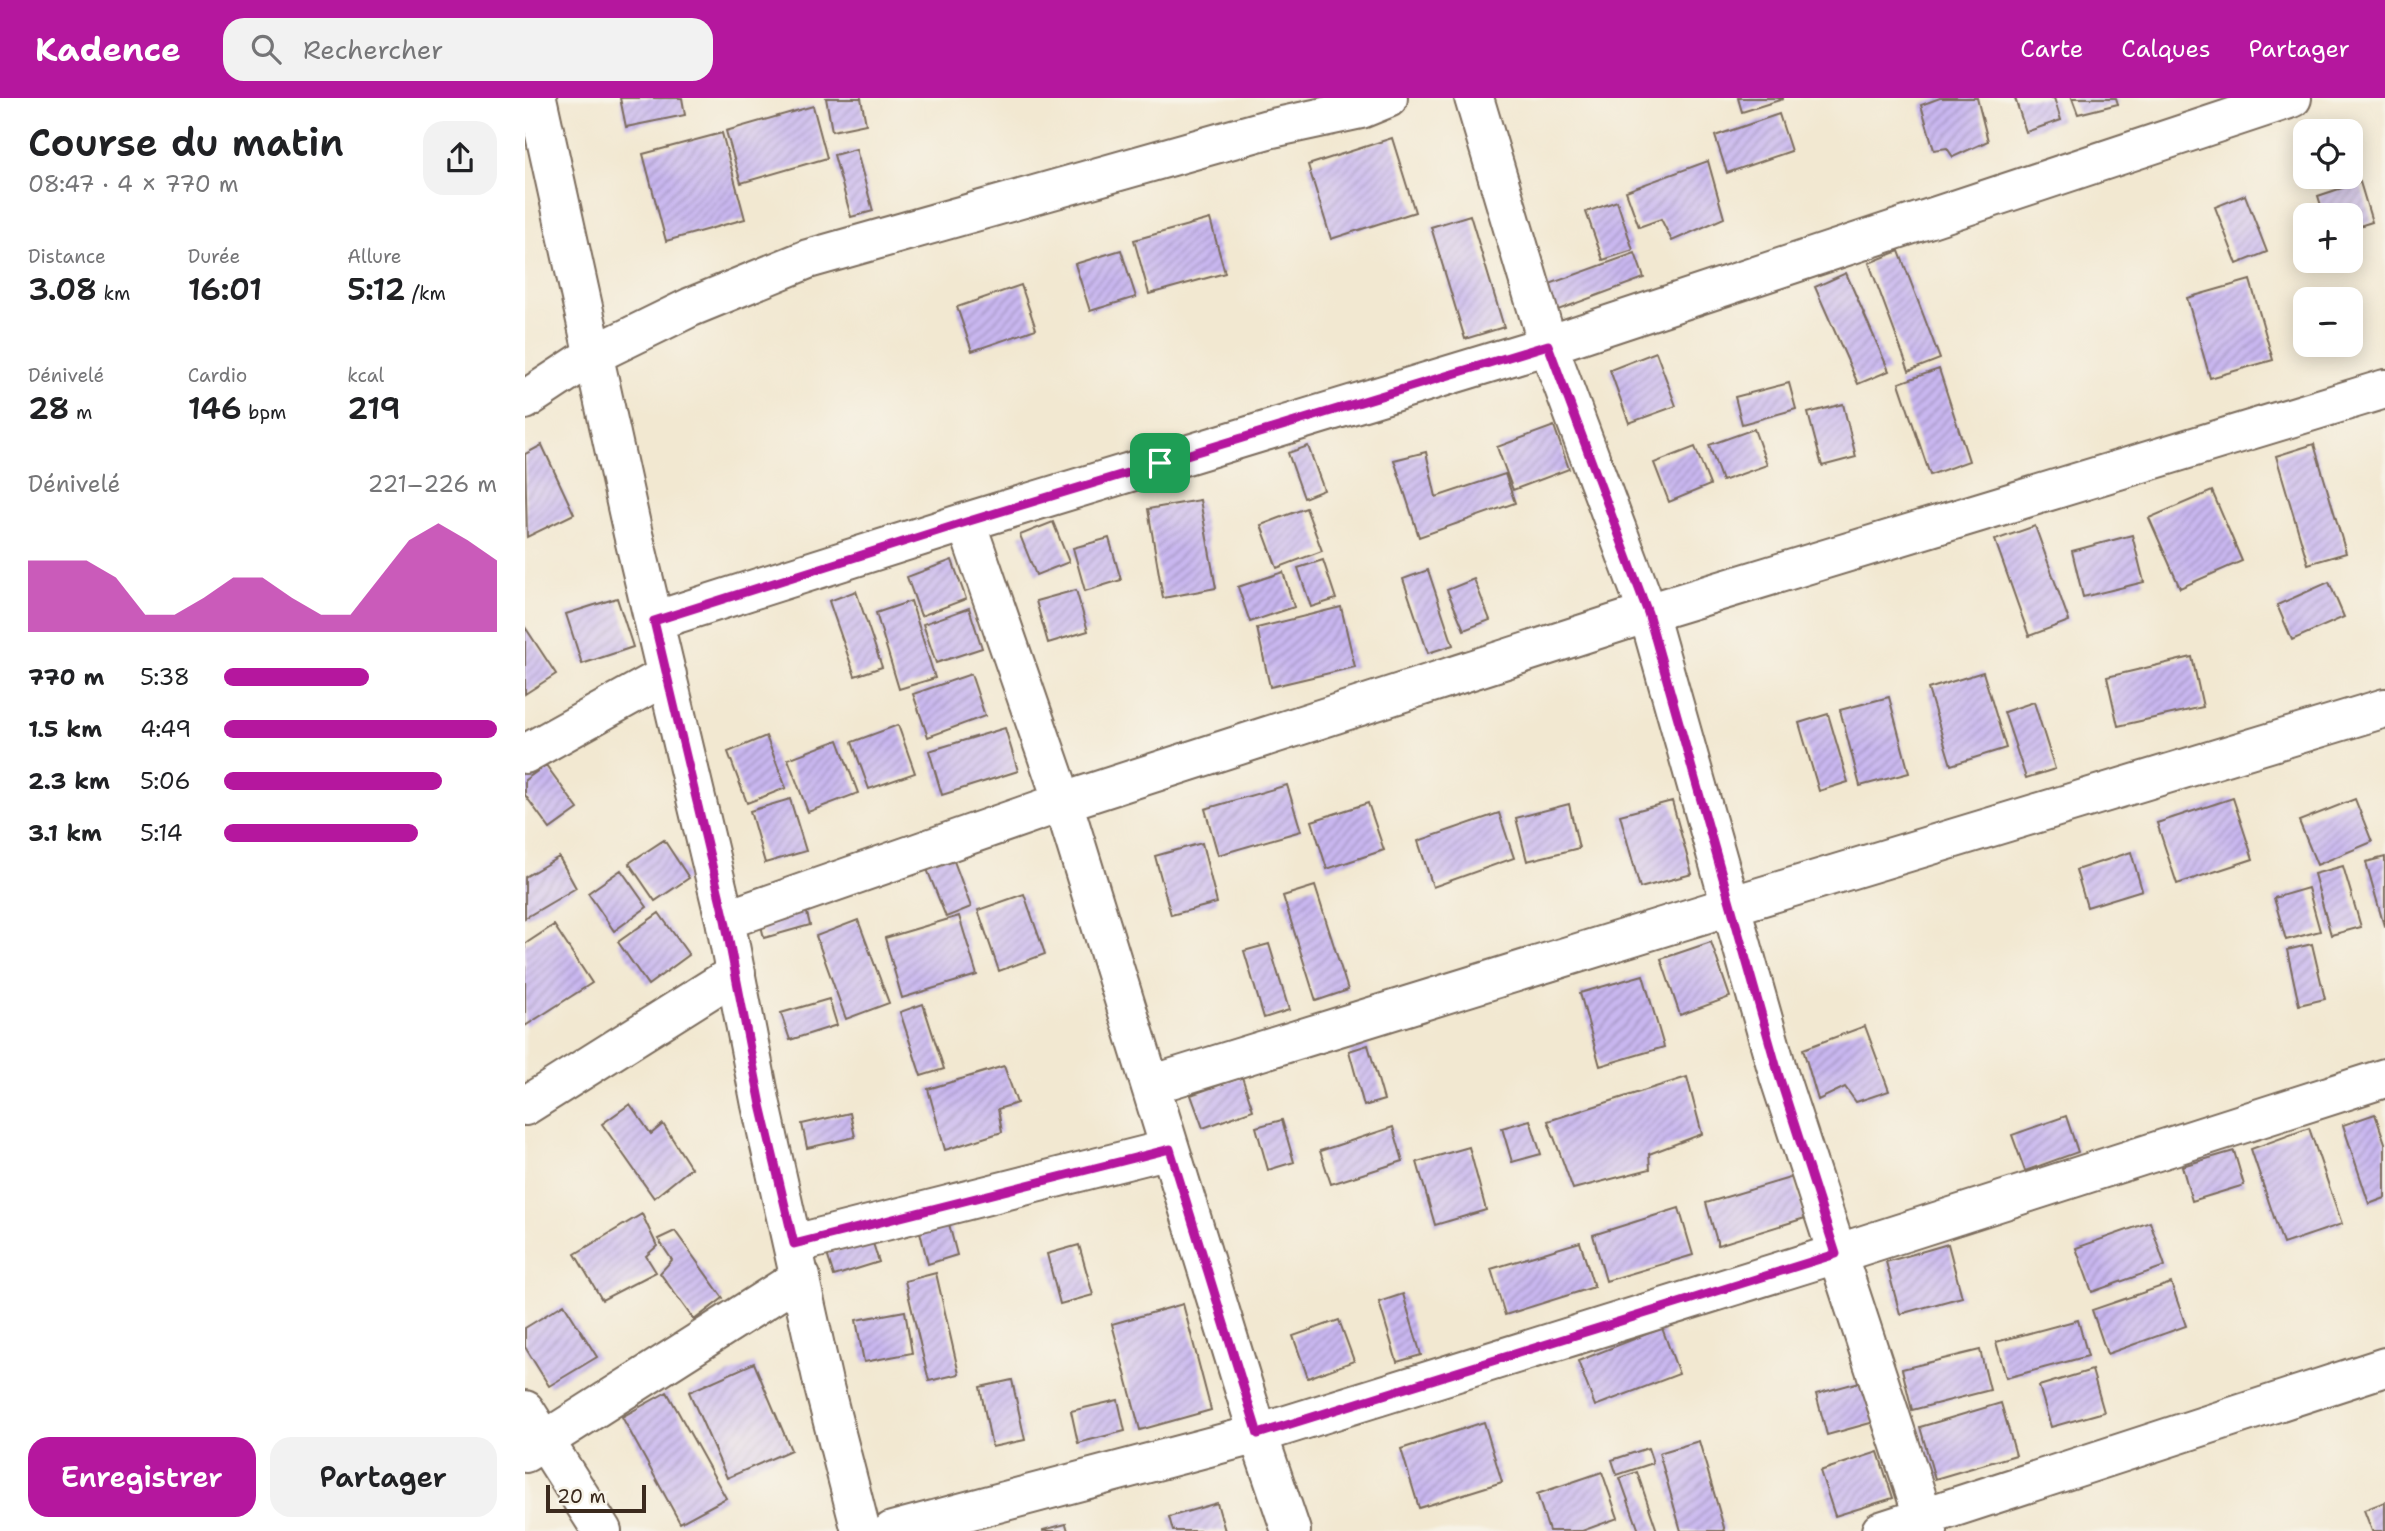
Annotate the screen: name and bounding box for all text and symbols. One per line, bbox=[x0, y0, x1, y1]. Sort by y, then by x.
search box bbox=[223, 18, 713, 81]
text: Kadence bbox=[35, 27, 181, 72]
icon: search bbox=[247, 30, 285, 68]
text: Rechercher bbox=[303, 32, 443, 67]
text: Carte bbox=[2020, 33, 2083, 65]
text: Calques bbox=[2121, 33, 2211, 65]
text: Partager bbox=[2249, 33, 2350, 65]
text: Course du matin bbox=[28, 117, 344, 168]
map controls bbox=[2293, 119, 2363, 357]
button: locate bbox=[2293, 119, 2363, 189]
button: share bbox=[423, 121, 497, 195]
text: 08:47 · 4 × 770 m bbox=[28, 169, 239, 199]
button: + bbox=[2293, 203, 2363, 273]
text: Distance bbox=[28, 244, 106, 269]
text: Durée bbox=[188, 244, 240, 269]
text: Allure bbox=[347, 244, 402, 269]
text: 3.08 bbox=[28, 269, 97, 310]
text: 16:01 bbox=[188, 269, 262, 310]
text: 5:12 bbox=[347, 269, 405, 310]
text: km bbox=[97, 281, 130, 306]
text: /km bbox=[405, 281, 446, 306]
button: − bbox=[2293, 287, 2363, 357]
text: Dénivelé bbox=[28, 363, 104, 388]
text: Cardio bbox=[188, 363, 247, 388]
text: kcal bbox=[347, 363, 384, 388]
text: 28 bbox=[28, 388, 70, 429]
text: 146 bbox=[188, 388, 242, 429]
text: 219 bbox=[347, 388, 400, 429]
text: m bbox=[70, 400, 92, 425]
text: bpm bbox=[242, 400, 287, 425]
pin bbox=[1130, 433, 1190, 493]
icon: arrive bbox=[1141, 444, 1179, 482]
text: Dénivelé bbox=[28, 469, 120, 499]
text: 221–226 m bbox=[368, 469, 497, 499]
text: 770 m bbox=[28, 662, 104, 692]
text: 5:38 bbox=[140, 662, 190, 692]
text: 1.5 km bbox=[28, 714, 102, 744]
text: 4:49 bbox=[140, 714, 191, 744]
text: 2.3 km bbox=[28, 766, 110, 796]
text: 5:06 bbox=[140, 766, 191, 796]
text: 3.1 km bbox=[28, 818, 102, 848]
text: 5:14 bbox=[140, 818, 183, 848]
button: Enregistrer bbox=[28, 1437, 256, 1517]
button: Partager bbox=[270, 1437, 497, 1517]
scale bar bbox=[546, 1482, 646, 1514]
text: 20 m bbox=[557, 1484, 606, 1509]

